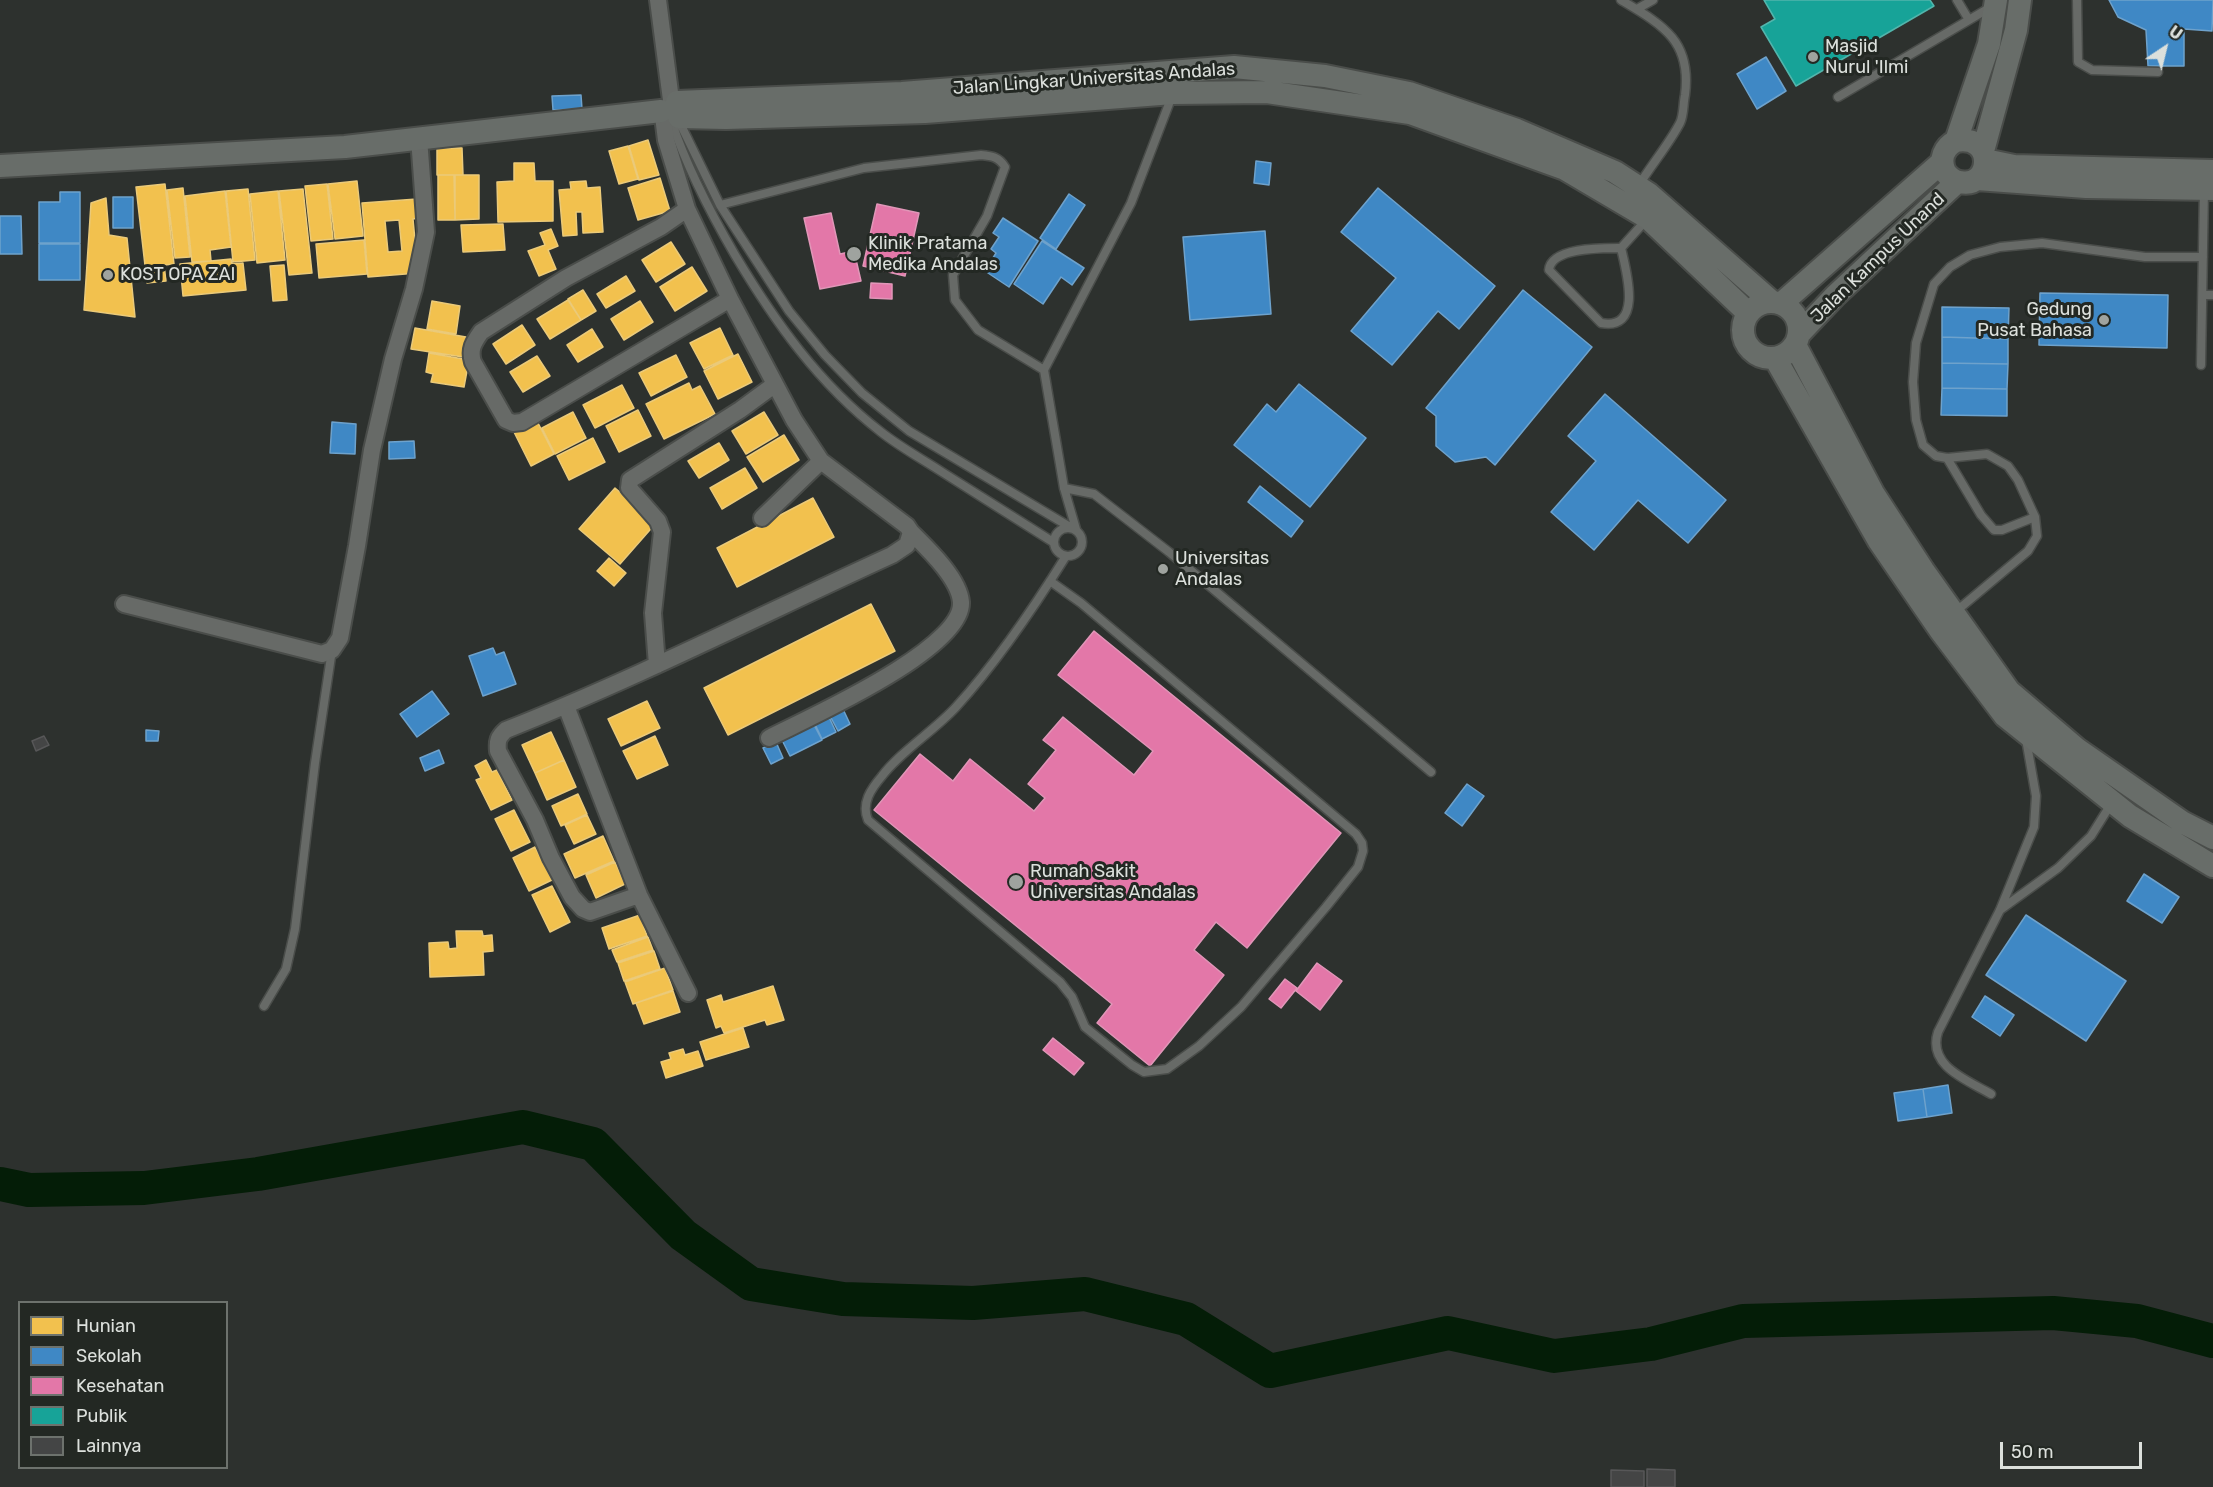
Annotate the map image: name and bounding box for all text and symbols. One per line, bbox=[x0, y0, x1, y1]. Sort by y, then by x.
north arrow bbox=[2135, 18, 2195, 78]
text: U bbox=[2165, 22, 2186, 44]
place label: Masjid Nurul 'Ilmi bbox=[1825, 36, 1908, 78]
marker: Masjid Nurul 'Ilmi bbox=[1806, 50, 1820, 64]
street label: Jalan Lingkar Universitas Andalas bbox=[952, 58, 1236, 100]
street label: Jalan Kampus Unand bbox=[1807, 188, 1949, 328]
place label: Klinik Pratama Medika Andalas bbox=[868, 233, 998, 276]
marker: Klinik Pratama Medika Andalas bbox=[845, 245, 863, 263]
place label: KOST OPA ZAI bbox=[120, 264, 235, 286]
marker: KOST OPA ZAI bbox=[101, 268, 115, 282]
place label: Gedung Pusat Bahasa bbox=[1977, 299, 2092, 342]
marker: Gedung Pusat Bahasa bbox=[2097, 313, 2111, 327]
place label: Universitas Andalas bbox=[1175, 548, 1269, 590]
marker: Universitas Andalas bbox=[1156, 562, 1170, 576]
place label: Rumah Sakit Universitas Andalas bbox=[1030, 861, 1196, 904]
marker: Rumah Sakit Universitas Andalas bbox=[1007, 873, 1025, 891]
legend bbox=[18, 1301, 228, 1469]
text: Hunian bbox=[76, 1315, 136, 1337]
text: Sekolah bbox=[76, 1345, 142, 1367]
text: Kesehatan bbox=[76, 1375, 164, 1397]
text: Publik bbox=[76, 1405, 127, 1427]
scale bar bbox=[2003, 1430, 2146, 1468]
text: Lainnya bbox=[76, 1435, 141, 1457]
text: 50 m bbox=[2011, 1441, 2054, 1463]

